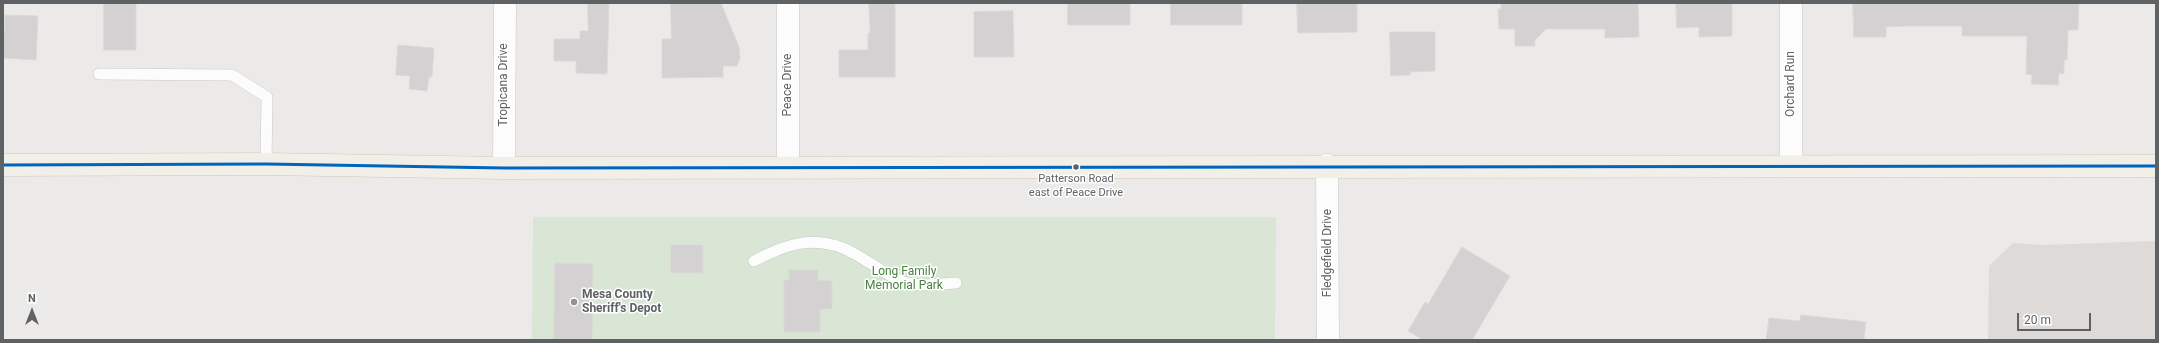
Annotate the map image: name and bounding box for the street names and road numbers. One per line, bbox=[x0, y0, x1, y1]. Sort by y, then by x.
street label: Tropicana Drive bbox=[497, 43, 511, 127]
street label: Orchard Run bbox=[1784, 51, 1798, 117]
street label: Peace Drive bbox=[781, 54, 795, 116]
street label: Fledgefield Drive bbox=[1321, 209, 1335, 297]

